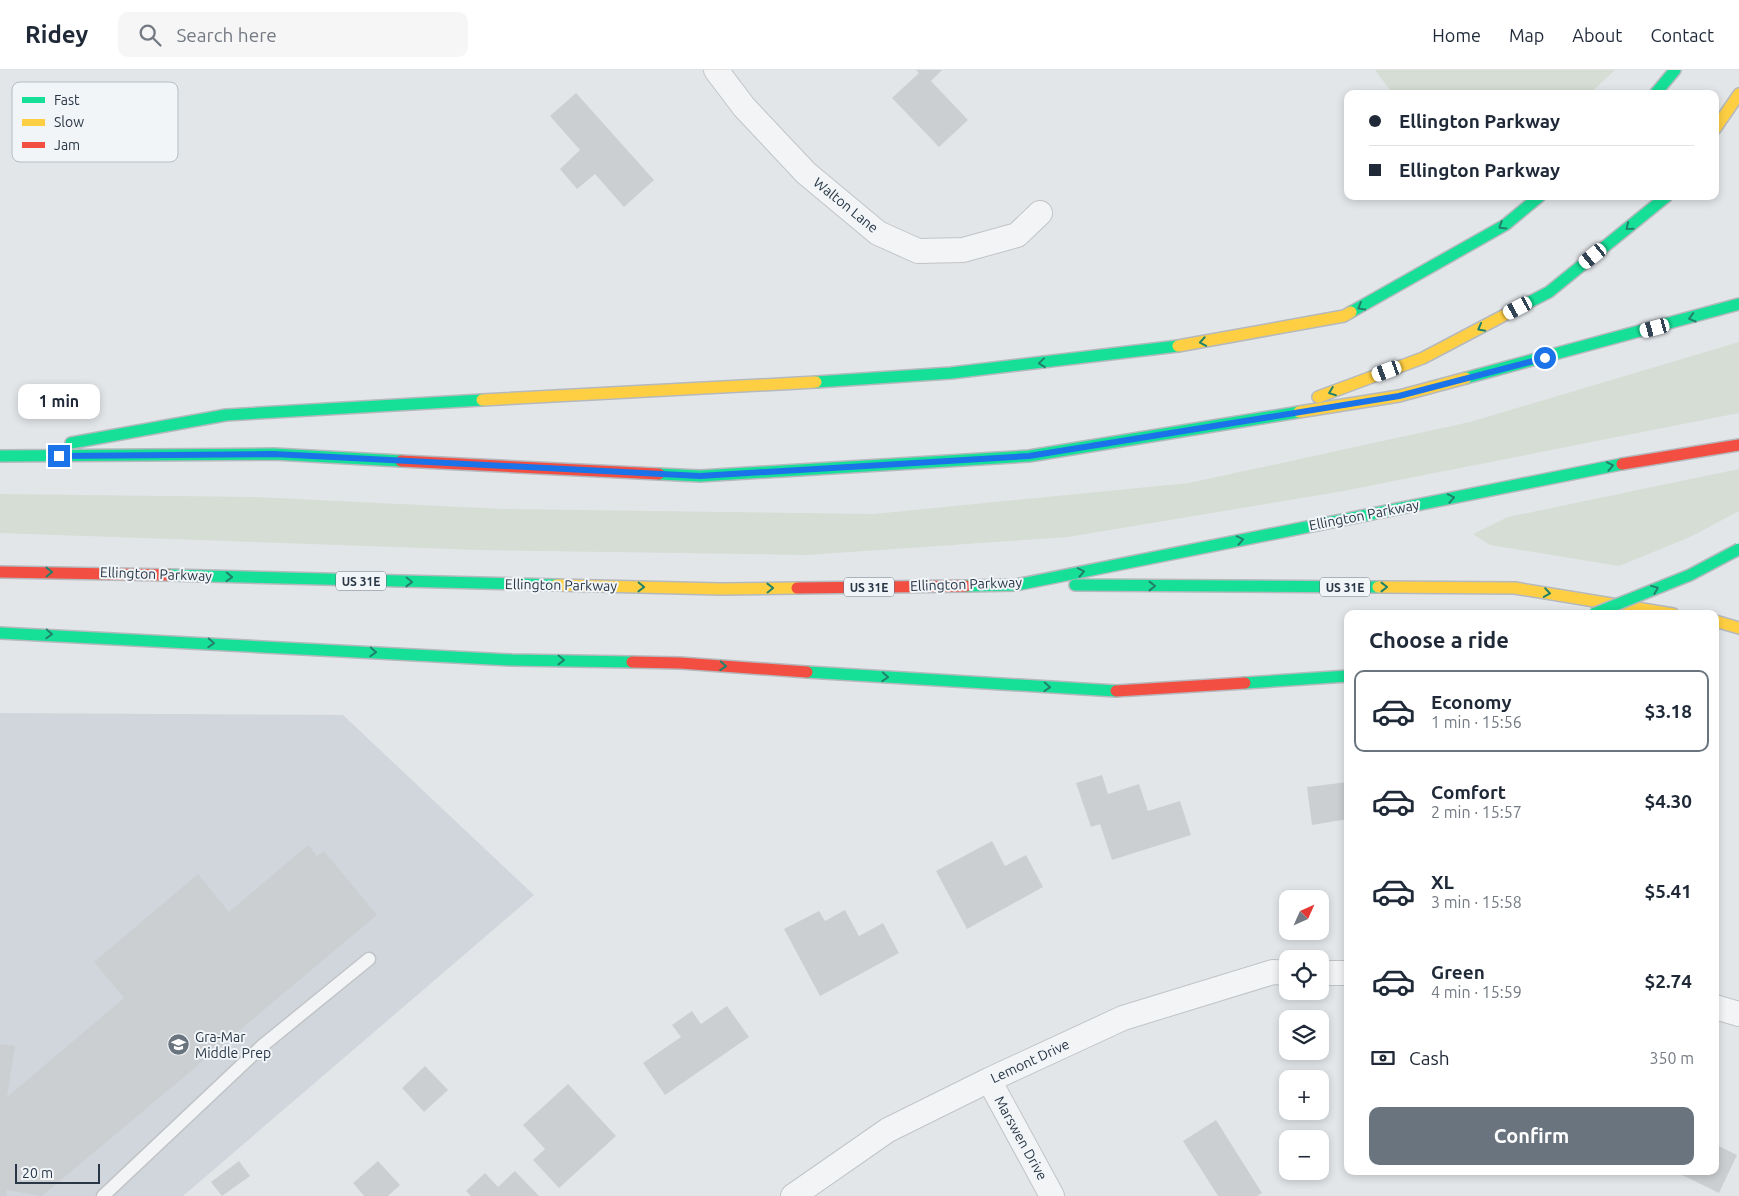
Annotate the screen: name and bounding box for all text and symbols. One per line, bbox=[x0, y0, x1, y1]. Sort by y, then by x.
search box bbox=[118, 12, 468, 57]
text: Ridey bbox=[25, 21, 88, 48]
icon: search bbox=[136, 21, 164, 49]
text: Search here bbox=[176, 24, 277, 46]
text: Home bbox=[1432, 25, 1481, 45]
text: Map bbox=[1509, 25, 1544, 45]
text: About bbox=[1572, 25, 1622, 45]
text: Contact bbox=[1650, 25, 1714, 45]
legend bbox=[12, 82, 178, 162]
text: Fast bbox=[54, 92, 80, 108]
text: Ellington Parkway bbox=[1399, 110, 1560, 132]
text: Slow bbox=[54, 114, 84, 130]
text: Jam bbox=[54, 137, 80, 153]
text: Ellington Parkway bbox=[1399, 159, 1560, 181]
street label: Walton Lane bbox=[810, 174, 882, 236]
one-way arrow bbox=[1498, 220, 1507, 230]
one-way arrow bbox=[1626, 221, 1635, 229]
car bbox=[1576, 241, 1609, 271]
car bbox=[1501, 294, 1534, 322]
one-way arrow bbox=[1357, 301, 1366, 311]
one-way arrow bbox=[1689, 312, 1697, 322]
car bbox=[1638, 317, 1671, 339]
one-way arrow bbox=[1477, 321, 1486, 331]
one-way arrow bbox=[1198, 337, 1207, 347]
route start bbox=[1534, 347, 1556, 369]
one-way arrow bbox=[1038, 357, 1046, 368]
car bbox=[1370, 359, 1403, 383]
callout: 1 min bbox=[18, 384, 100, 418]
one-way arrow bbox=[1328, 386, 1337, 396]
text: 1 min bbox=[39, 392, 79, 410]
route end bbox=[48, 445, 70, 467]
one-way arrow bbox=[1606, 462, 1615, 472]
one-way arrow bbox=[1447, 493, 1455, 504]
street label: Ellington Parkway bbox=[1307, 496, 1421, 534]
one-way arrow bbox=[1236, 535, 1244, 546]
street label: Ellington Parkway bbox=[100, 564, 213, 584]
one-way arrow bbox=[45, 567, 53, 577]
one-way arrow bbox=[1076, 567, 1085, 578]
one-way arrow bbox=[225, 571, 233, 582]
road number: US 31E bbox=[336, 572, 386, 590]
street label: Ellington Parkway bbox=[910, 574, 1023, 594]
street label: Ellington Parkway bbox=[505, 576, 617, 594]
one-way arrow bbox=[405, 577, 413, 587]
road number: US 31E bbox=[844, 578, 894, 596]
road number: US 31E bbox=[1320, 578, 1370, 596]
one-way arrow bbox=[1148, 581, 1156, 591]
one-way arrow bbox=[638, 582, 645, 592]
one-way arrow bbox=[1381, 582, 1389, 592]
one-way arrow bbox=[766, 583, 774, 593]
one-way arrow bbox=[1650, 585, 1659, 595]
one-way arrow bbox=[1542, 588, 1551, 598]
text: Choose a ride bbox=[1369, 627, 1509, 652]
one-way arrow bbox=[45, 629, 53, 640]
one-way arrow bbox=[207, 638, 215, 649]
one-way arrow bbox=[370, 647, 378, 658]
one-way arrow bbox=[557, 655, 565, 666]
one-way arrow bbox=[719, 660, 727, 671]
one-way arrow bbox=[881, 672, 889, 683]
one-way arrow bbox=[1044, 682, 1052, 693]
icon: car bbox=[1371, 689, 1416, 734]
text: Economy bbox=[1431, 691, 1512, 713]
text: $3.18 bbox=[1644, 700, 1692, 722]
text: 1 min · 15:56 bbox=[1431, 713, 1522, 731]
icon: car bbox=[1371, 779, 1416, 824]
text: Comfort bbox=[1431, 781, 1506, 803]
text: $4.30 bbox=[1644, 790, 1692, 812]
text: 2 min · 15:57 bbox=[1431, 803, 1522, 821]
icon: car bbox=[1371, 869, 1416, 914]
text: XL bbox=[1431, 871, 1454, 893]
text: $5.41 bbox=[1644, 880, 1692, 902]
north arrow bbox=[1279, 890, 1329, 940]
map controls bbox=[1279, 890, 1329, 1180]
text: 3 min · 15:58 bbox=[1431, 893, 1522, 911]
button: locate bbox=[1279, 950, 1329, 1000]
icon: car bbox=[1371, 959, 1416, 1004]
text: Green bbox=[1431, 961, 1485, 983]
text: $2.74 bbox=[1644, 970, 1692, 992]
text: 4 min · 15:59 bbox=[1431, 983, 1522, 1001]
button: layers bbox=[1279, 1010, 1329, 1060]
place label: Gra-Mar Middle Prep bbox=[195, 1029, 271, 1061]
school or university icon: Gra-Mar Middle Prep bbox=[167, 1033, 191, 1057]
street label: Lemont Drive bbox=[988, 1036, 1072, 1086]
icon: cash bbox=[1369, 1044, 1397, 1072]
text: Cash bbox=[1409, 1047, 1450, 1069]
text: 350 m bbox=[1649, 1049, 1694, 1067]
button: + bbox=[1279, 1070, 1329, 1120]
street label: Marswen Drive bbox=[991, 1093, 1051, 1183]
button: Confirm bbox=[1369, 1107, 1694, 1165]
button: − bbox=[1279, 1130, 1329, 1180]
scale bar bbox=[15, 1161, 100, 1184]
text: 20 m bbox=[22, 1165, 53, 1181]

